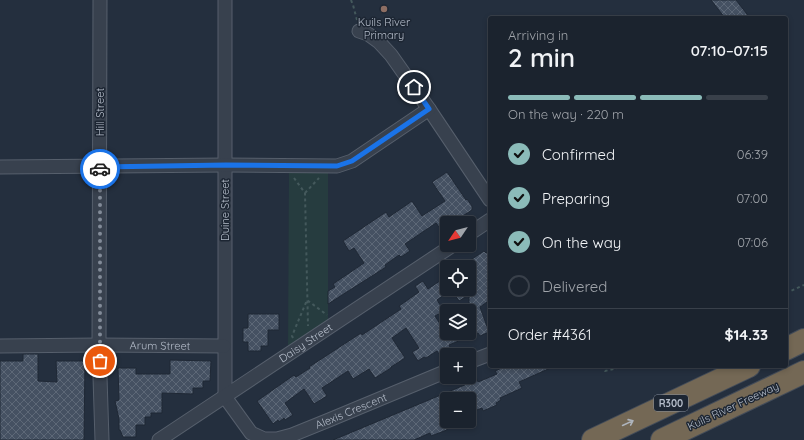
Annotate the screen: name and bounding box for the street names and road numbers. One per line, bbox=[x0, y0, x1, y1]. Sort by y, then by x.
street label: Hill Street bbox=[93, 88, 107, 136]
street label: Duine Street bbox=[218, 179, 232, 241]
street label: Daisy Street bbox=[276, 320, 335, 366]
street label: Arum Street bbox=[130, 338, 191, 353]
street label: Kuils River Freeway bbox=[685, 379, 781, 433]
street label: Alexis Crescent bbox=[313, 390, 389, 432]
road number: R300 bbox=[654, 395, 688, 411]

